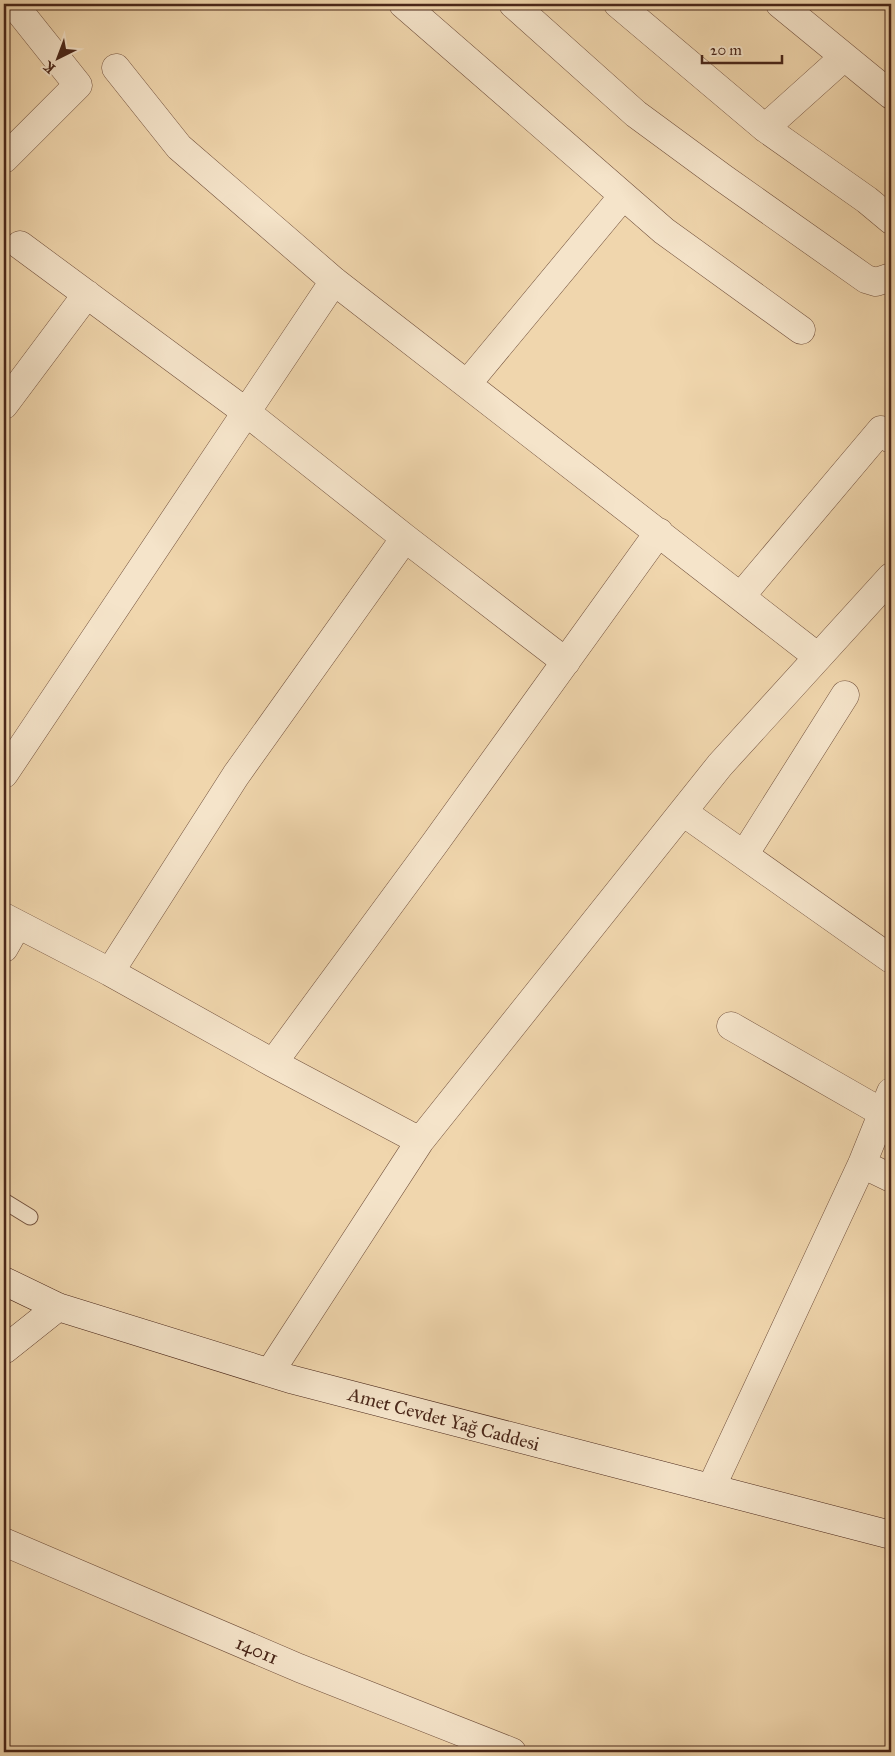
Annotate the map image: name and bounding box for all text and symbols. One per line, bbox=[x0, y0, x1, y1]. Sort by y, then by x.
north arrow bbox=[32, 32, 82, 82]
scale bar bbox=[702, 32, 782, 64]
text: 20 m bbox=[710, 41, 742, 59]
text: K bbox=[39, 57, 59, 77]
street label: Amet Cevdet Yağ Caddesi bbox=[344, 1382, 542, 1457]
street label: 14011 bbox=[232, 1631, 282, 1669]

